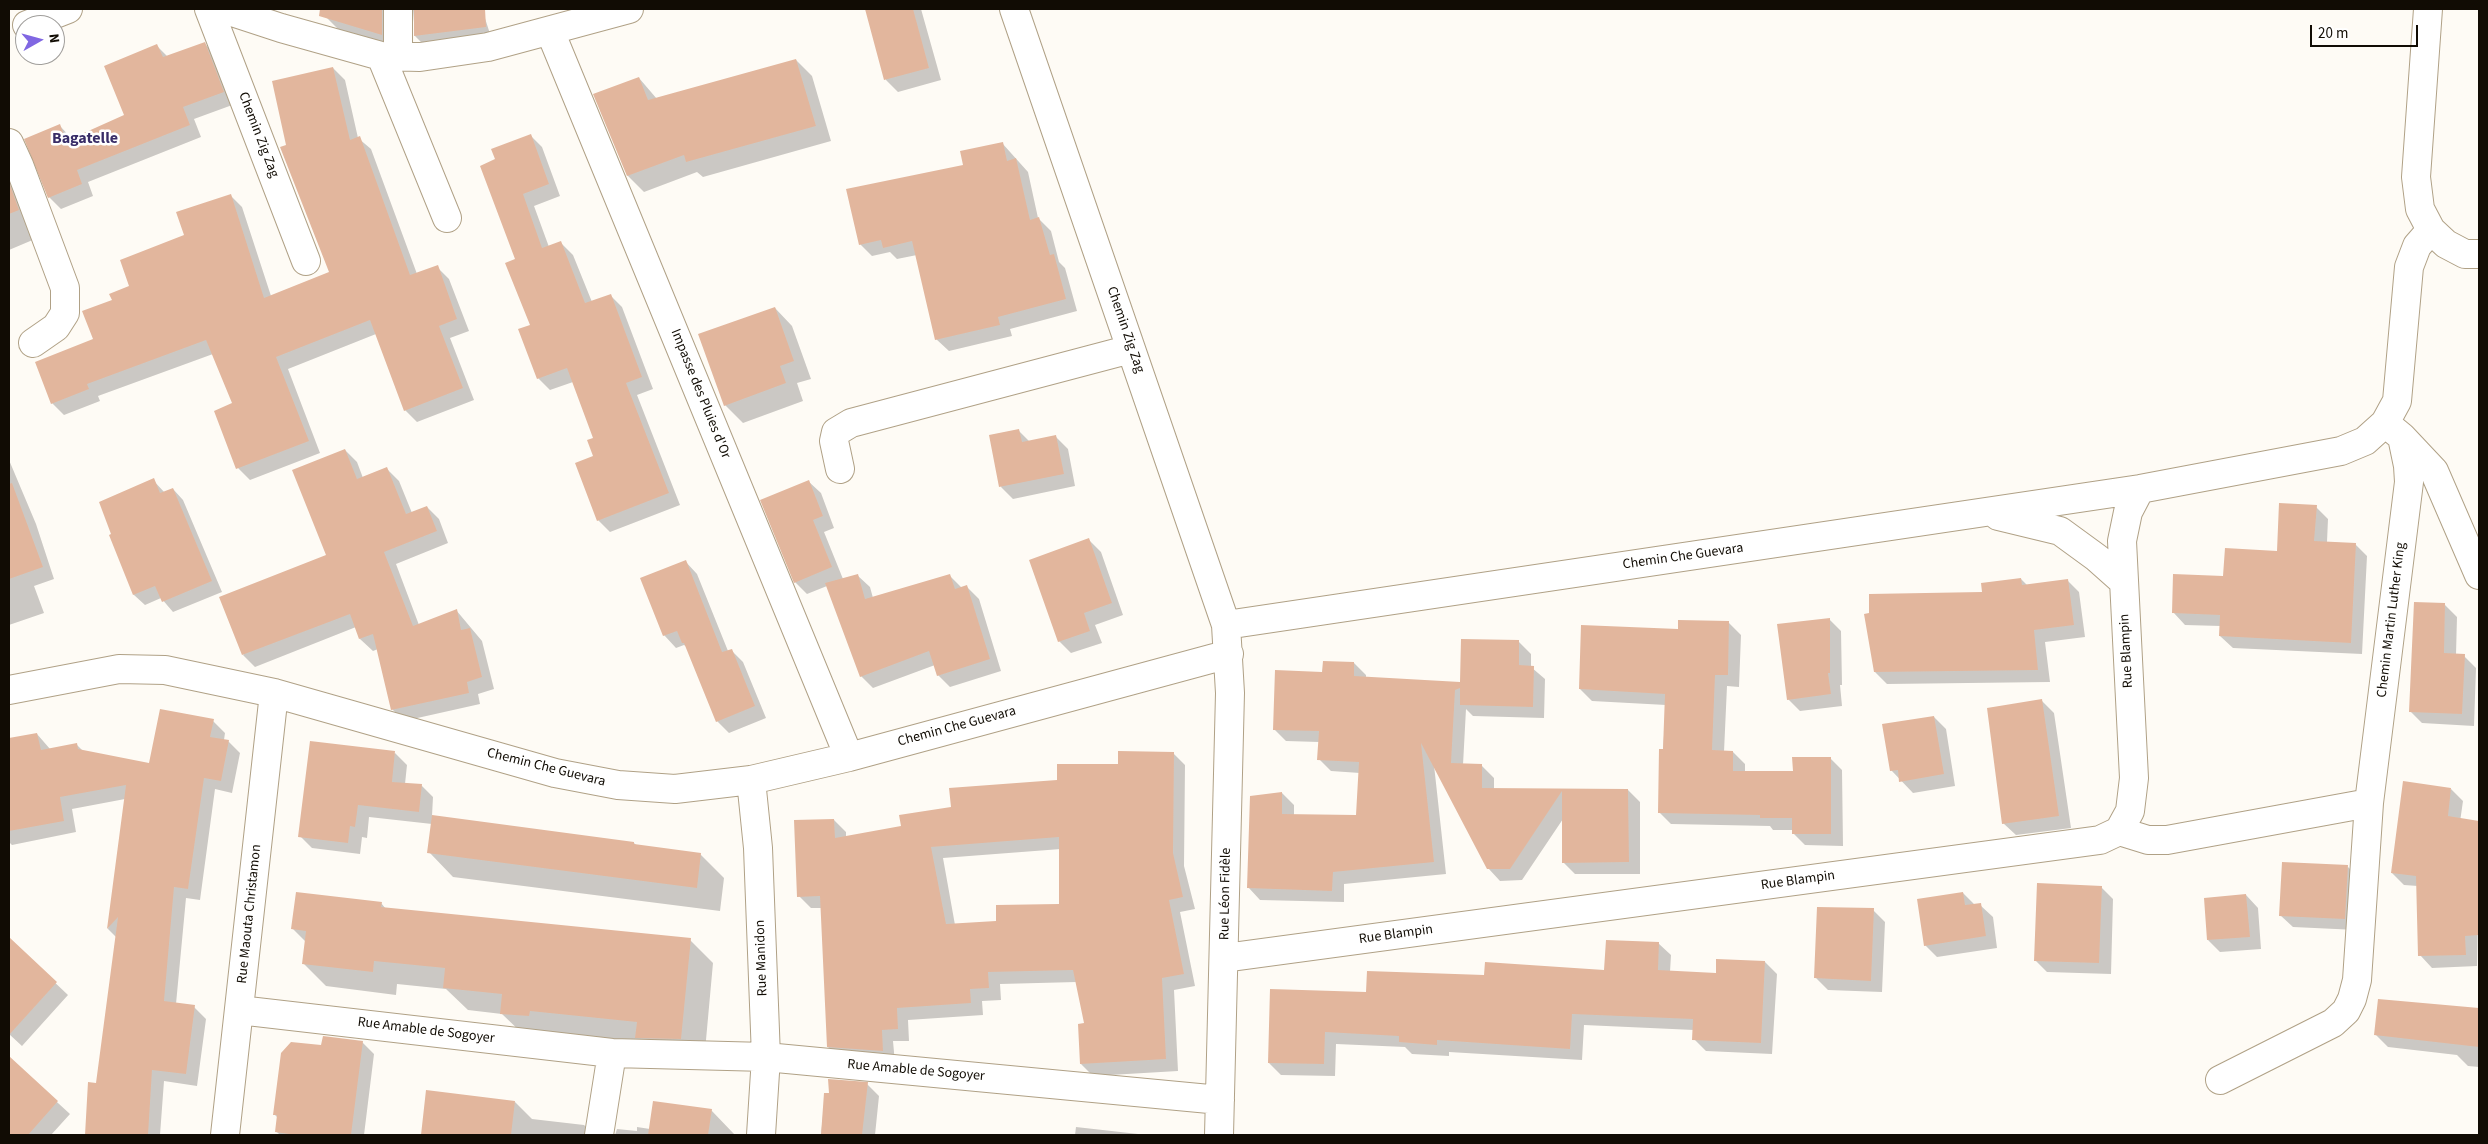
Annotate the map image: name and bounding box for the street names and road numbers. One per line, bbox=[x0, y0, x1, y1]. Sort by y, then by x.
street label: Chemin Zig Zag bbox=[234, 90, 282, 180]
street label: Chemin Zig Zag bbox=[1102, 285, 1148, 375]
street label: Impasse des Pluies d'Or bbox=[666, 327, 734, 461]
street label: Chemin Che Guevara bbox=[1622, 540, 1744, 574]
street label: Chemin Martin Luther King bbox=[2374, 541, 2410, 699]
street label: Rue Blampin bbox=[2117, 613, 2137, 689]
street label: Chemin Che Guevara bbox=[896, 703, 1018, 751]
street label: Chemin Che Guevara bbox=[485, 745, 607, 791]
street label: Rue Maouta Christamon bbox=[234, 844, 266, 984]
street label: Rue Léon Fidèle bbox=[1217, 848, 1235, 940]
street label: Rue Blampin bbox=[1760, 867, 1836, 895]
street label: Rue Manidon bbox=[752, 919, 772, 997]
street label: Rue Blampin bbox=[1358, 921, 1434, 949]
street label: Rue Amable de Sogoyer bbox=[357, 1014, 495, 1048]
street label: Rue Amable de Sogoyer bbox=[847, 1057, 985, 1085]

